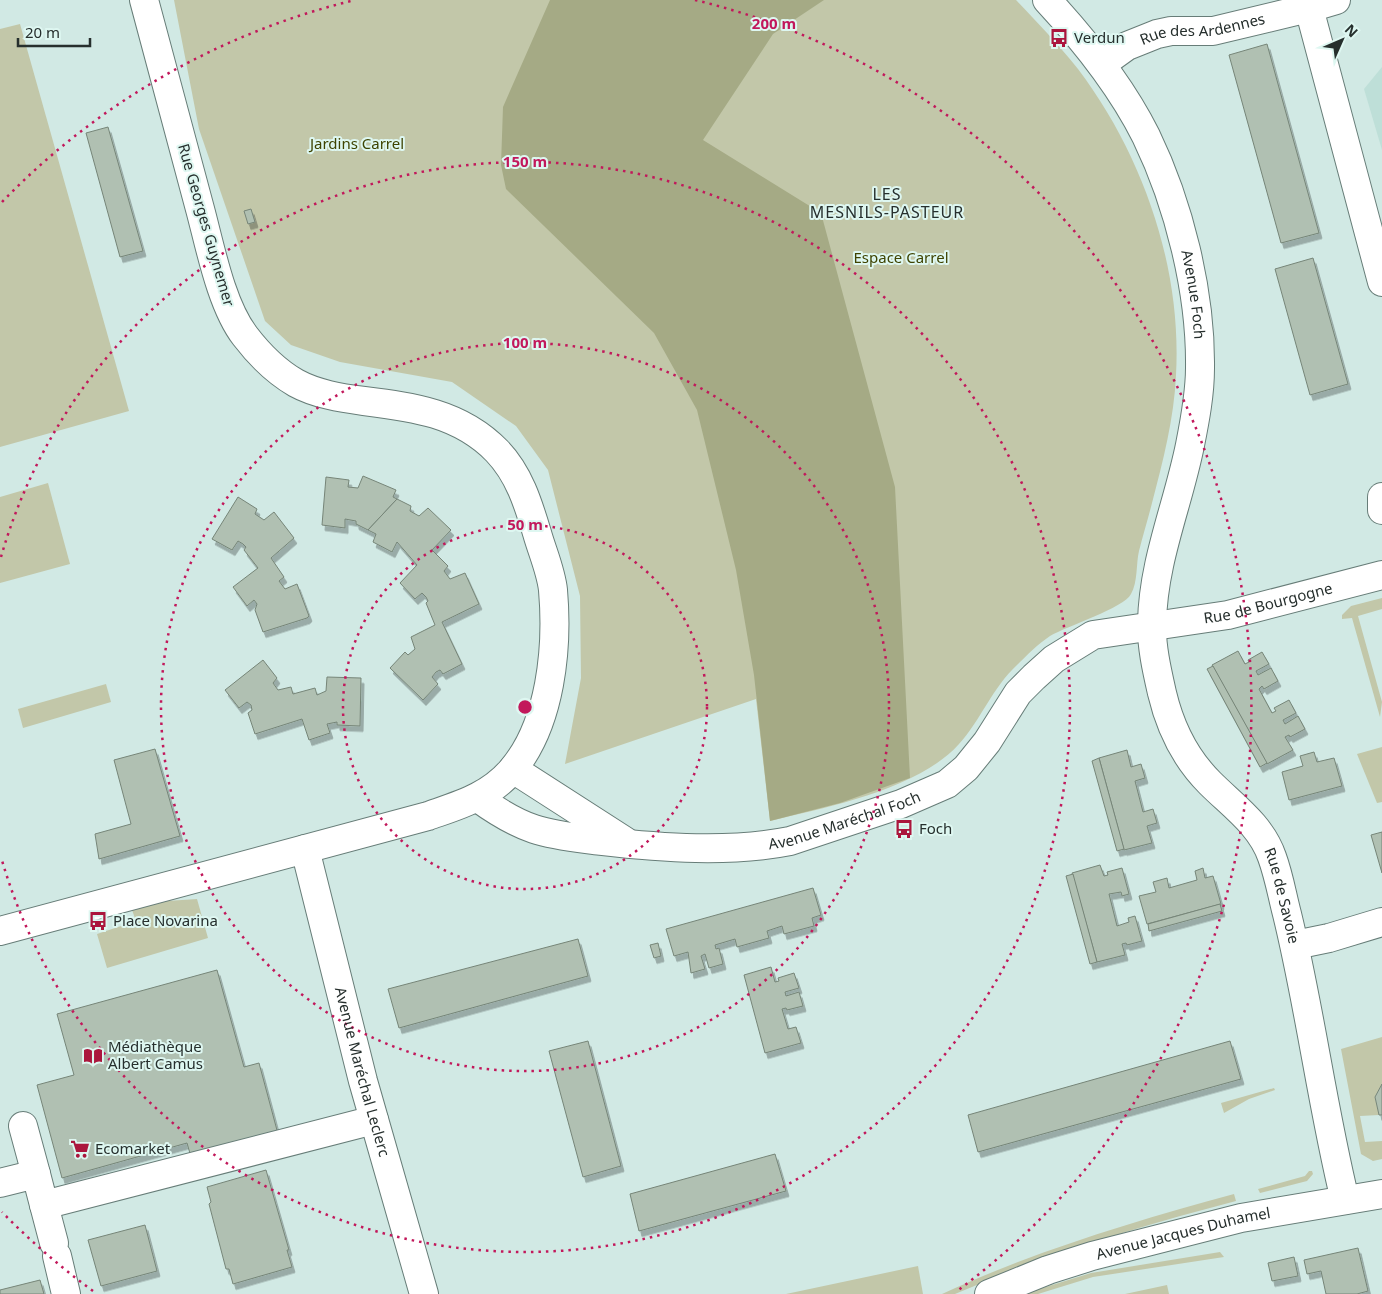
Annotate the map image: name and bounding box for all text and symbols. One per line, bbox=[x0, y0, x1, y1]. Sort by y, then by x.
street label: Rue des Ardennes bbox=[1136, 8, 1267, 49]
text: 200 m bbox=[752, 13, 796, 33]
scale bar bbox=[18, 15, 90, 47]
north arrow bbox=[1317, 15, 1367, 65]
text: N bbox=[1341, 20, 1362, 41]
text: 20 m bbox=[25, 22, 60, 42]
bus stop icon: Verdun bbox=[1048, 27, 1070, 49]
place label: Verdun bbox=[1074, 27, 1125, 47]
park label: Jardins Carrel bbox=[308, 133, 404, 153]
street label: Rue Georges Guynemer bbox=[174, 141, 240, 308]
text: 150 m bbox=[503, 151, 547, 171]
district label: LES MESNILS-PASTEUR bbox=[810, 183, 964, 223]
park label: Espace Carrel bbox=[853, 247, 949, 267]
street label: Avenue Foch bbox=[1177, 248, 1210, 340]
text: 100 m bbox=[503, 332, 547, 352]
text: 50 m bbox=[507, 514, 543, 534]
street label: Rue de Bourgogne bbox=[1202, 577, 1334, 627]
centre of rings bbox=[516, 698, 534, 716]
street label: Avenue Maréchal Foch bbox=[767, 786, 923, 853]
bus stop icon: Foch bbox=[893, 818, 915, 840]
place label: Foch bbox=[919, 818, 952, 838]
street label: Rue de Savoie bbox=[1260, 844, 1305, 945]
bus stop icon: Place Novarina bbox=[87, 910, 109, 932]
place label: Place Novarina bbox=[113, 910, 218, 930]
street label: Avenue Maréchal Leclerc bbox=[331, 985, 395, 1159]
place label: Médiathèque Albert Camus bbox=[108, 1036, 203, 1073]
library icon: Médiathèque Albert Camus bbox=[82, 1045, 104, 1067]
supermarket icon: Ecomarket bbox=[69, 1138, 91, 1160]
place label: Ecomarket bbox=[95, 1138, 171, 1158]
street label: Avenue Jacques Duhamel bbox=[1094, 1202, 1272, 1264]

